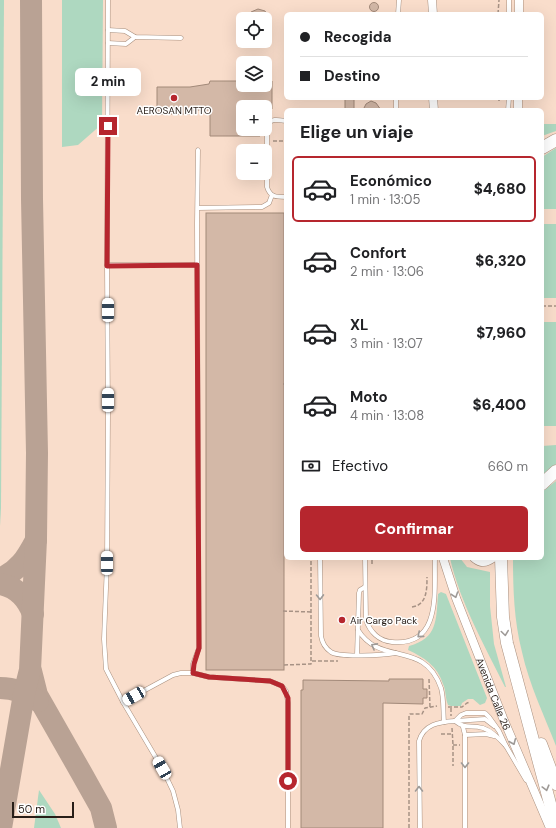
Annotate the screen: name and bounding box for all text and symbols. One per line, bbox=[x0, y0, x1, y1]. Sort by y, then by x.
map controls bbox=[236, 12, 272, 180]
button: locate bbox=[236, 12, 272, 48]
text: Recogida bbox=[324, 27, 391, 47]
button: layers bbox=[236, 56, 272, 92]
text: Destino bbox=[324, 66, 380, 86]
callout: 2 min bbox=[75, 68, 141, 96]
text: 2 min bbox=[91, 73, 125, 90]
marker: AEROSAN MTTO bbox=[169, 93, 179, 103]
button: + bbox=[236, 100, 272, 136]
place label: AEROSAN MTTO bbox=[137, 104, 212, 117]
route end bbox=[99, 117, 117, 135]
text: Elige un viaje bbox=[300, 120, 414, 144]
button: − bbox=[236, 144, 272, 180]
icon: car bbox=[302, 171, 338, 207]
text: Económico bbox=[350, 171, 432, 191]
text: $4,680 bbox=[474, 179, 526, 199]
text: 1 min · 13:05 bbox=[350, 191, 420, 208]
icon: car bbox=[302, 243, 338, 279]
text: Confort bbox=[350, 243, 407, 263]
text: $6,320 bbox=[475, 251, 526, 271]
text: 2 min · 13:06 bbox=[350, 263, 424, 280]
car bbox=[102, 298, 114, 322]
icon: car bbox=[302, 315, 338, 351]
text: XL bbox=[350, 315, 368, 335]
text: $7,960 bbox=[476, 323, 526, 343]
text: 3 min · 13:07 bbox=[350, 335, 423, 352]
icon: car bbox=[302, 387, 338, 423]
text: Moto bbox=[350, 387, 388, 407]
car bbox=[102, 388, 114, 412]
text: $6,400 bbox=[473, 395, 526, 415]
text: 4 min · 13:08 bbox=[350, 407, 424, 424]
icon: cash bbox=[300, 455, 322, 477]
text: Efectivo bbox=[332, 456, 388, 476]
text: 660 m bbox=[488, 458, 528, 475]
button: Confirmar bbox=[300, 506, 528, 552]
car bbox=[101, 551, 113, 575]
one-way arrow bbox=[450, 592, 459, 599]
one-way arrow bbox=[316, 594, 325, 600]
place label: Air Cargo Pack bbox=[350, 614, 417, 627]
marker: Air Cargo Pack bbox=[337, 615, 347, 625]
one-way arrow bbox=[417, 630, 425, 637]
one-way arrow bbox=[500, 630, 509, 636]
one-way arrow bbox=[371, 643, 378, 650]
street label: Avenida Calle 26 bbox=[473, 656, 513, 732]
car bbox=[121, 685, 147, 707]
one-way arrow bbox=[509, 738, 517, 745]
car bbox=[151, 755, 173, 781]
one-way arrow bbox=[461, 762, 469, 768]
route start bbox=[279, 772, 297, 790]
one-way arrow bbox=[541, 785, 550, 792]
one-way arrow bbox=[415, 786, 423, 792]
scale bar bbox=[12, 800, 74, 819]
text: 50 m bbox=[18, 802, 45, 816]

